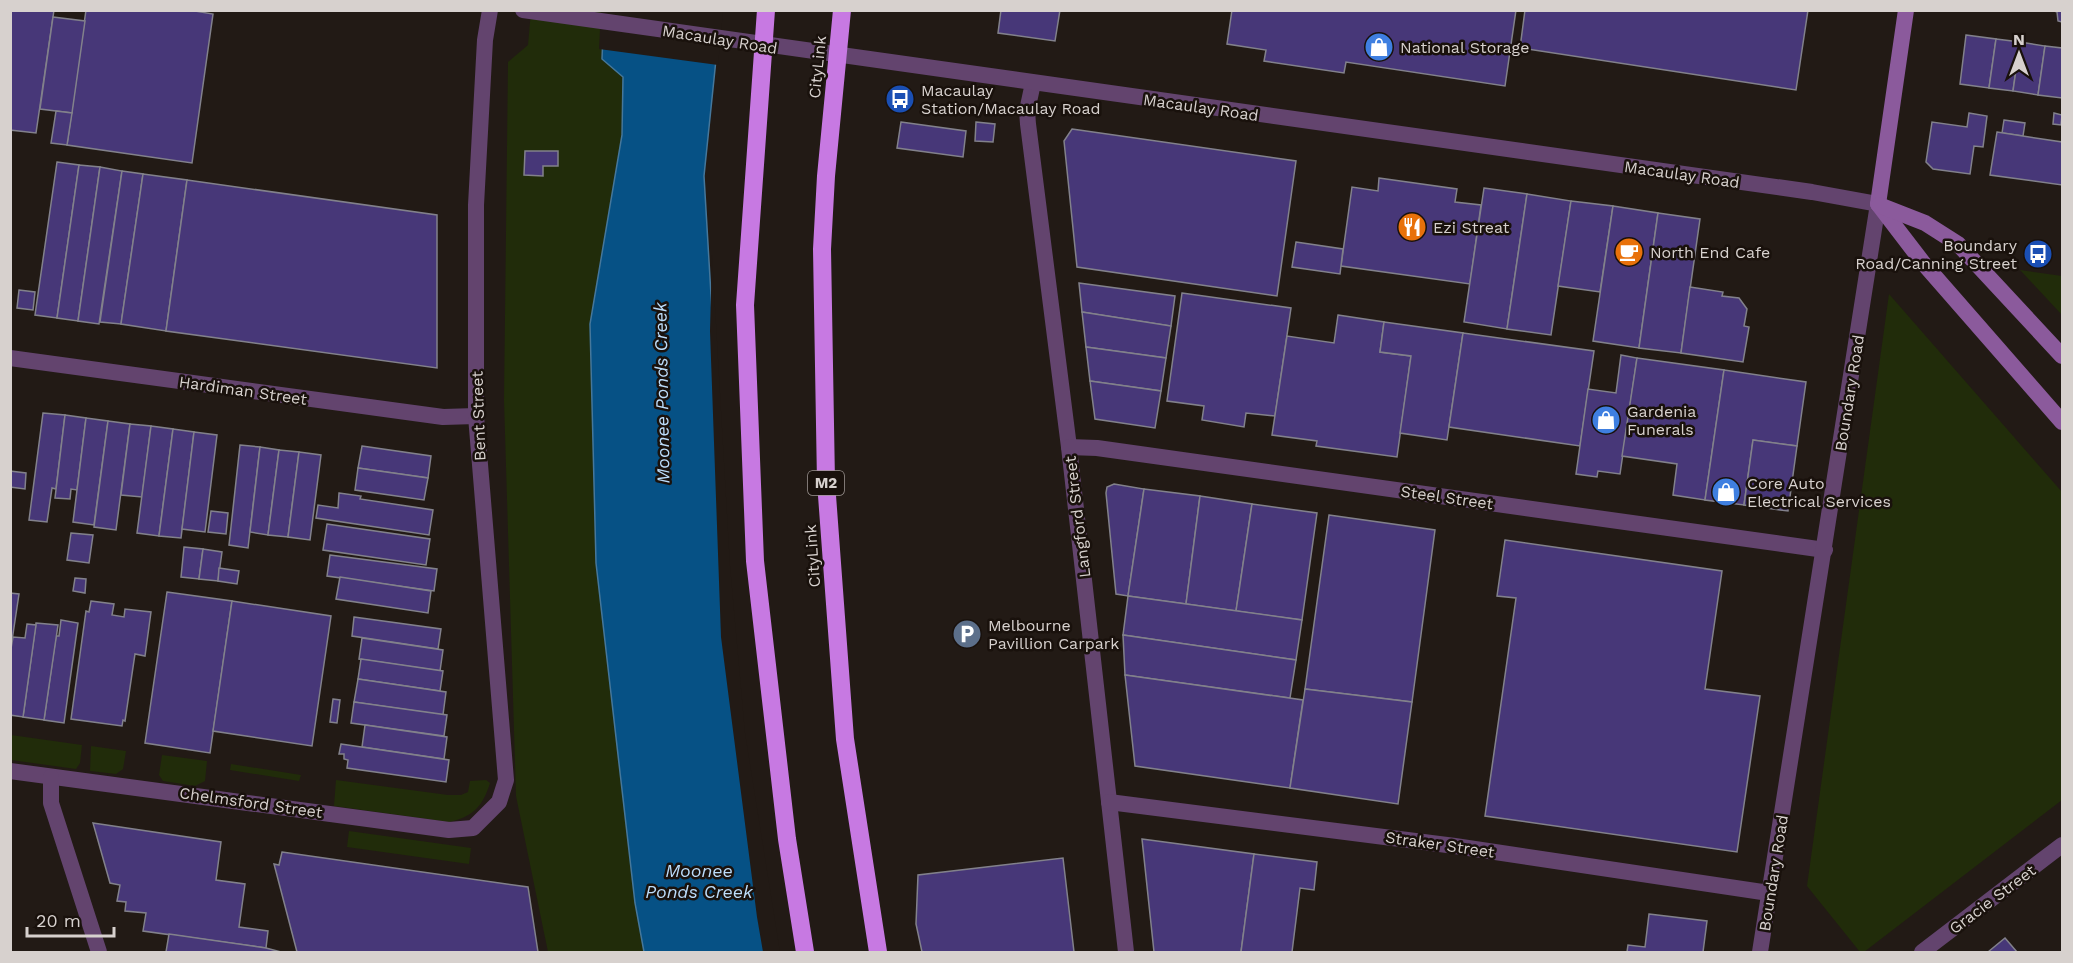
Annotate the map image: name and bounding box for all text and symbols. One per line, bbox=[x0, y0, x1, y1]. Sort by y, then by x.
street label: Macaulay Road bbox=[661, 21, 779, 58]
north arrow bbox=[1989, 24, 2049, 84]
text: N bbox=[2013, 30, 2025, 49]
shop icon: National Storage bbox=[1363, 31, 1395, 63]
street label: CityLink bbox=[805, 35, 830, 99]
place label: National Storage bbox=[1400, 38, 1529, 57]
place label: Macaulay Station/Macaulay Road bbox=[921, 81, 1101, 118]
bus stop icon: Macaulay Station/Macaulay Road bbox=[884, 83, 916, 115]
street label: Macaulay Road bbox=[1142, 90, 1260, 125]
street label: Macaulay Road bbox=[1623, 157, 1741, 192]
restaurant icon: Ezi Streat bbox=[1396, 211, 1428, 243]
place label: Ezi Streat bbox=[1433, 218, 1510, 237]
cafe icon: North End Cafe bbox=[1613, 236, 1645, 268]
place label: Boundary Road/Canning Street bbox=[1855, 236, 2018, 273]
bus stop icon: Boundary Road/Canning Street bbox=[2022, 238, 2054, 270]
place label: North End Cafe bbox=[1650, 243, 1770, 262]
water label: Moonee Ponds Creek bbox=[649, 301, 674, 484]
street label: Boundary Road bbox=[1831, 333, 1868, 453]
street label: Bent Street bbox=[467, 370, 490, 461]
street label: Hardiman Street bbox=[178, 372, 308, 409]
place label: Gardenia Funerals bbox=[1627, 402, 1696, 439]
shop icon: Gardenia Funerals bbox=[1590, 404, 1622, 436]
street label: Langford Street bbox=[1061, 455, 1094, 579]
road number: M2 bbox=[808, 471, 844, 495]
place label: Core Auto Electrical Services bbox=[1747, 474, 1891, 511]
shop icon: Core Auto Electrical Services bbox=[1710, 476, 1742, 508]
street label: Steel Street bbox=[1399, 482, 1495, 513]
street label: CityLink bbox=[801, 524, 824, 588]
place label: Melbourne Pavillion Carpark bbox=[988, 616, 1119, 653]
parking icon: Melbourne Pavillion Carpark bbox=[951, 618, 983, 650]
street label: Chelmsford Street bbox=[178, 783, 324, 822]
street label: Boundary Road bbox=[1755, 813, 1792, 933]
street label: Straker Street bbox=[1384, 827, 1496, 862]
water label: Moonee Ponds Creek bbox=[645, 860, 754, 902]
street label: Gracie Street bbox=[1945, 861, 2039, 938]
scale bar bbox=[27, 900, 114, 938]
text: 20 m bbox=[36, 910, 81, 931]

